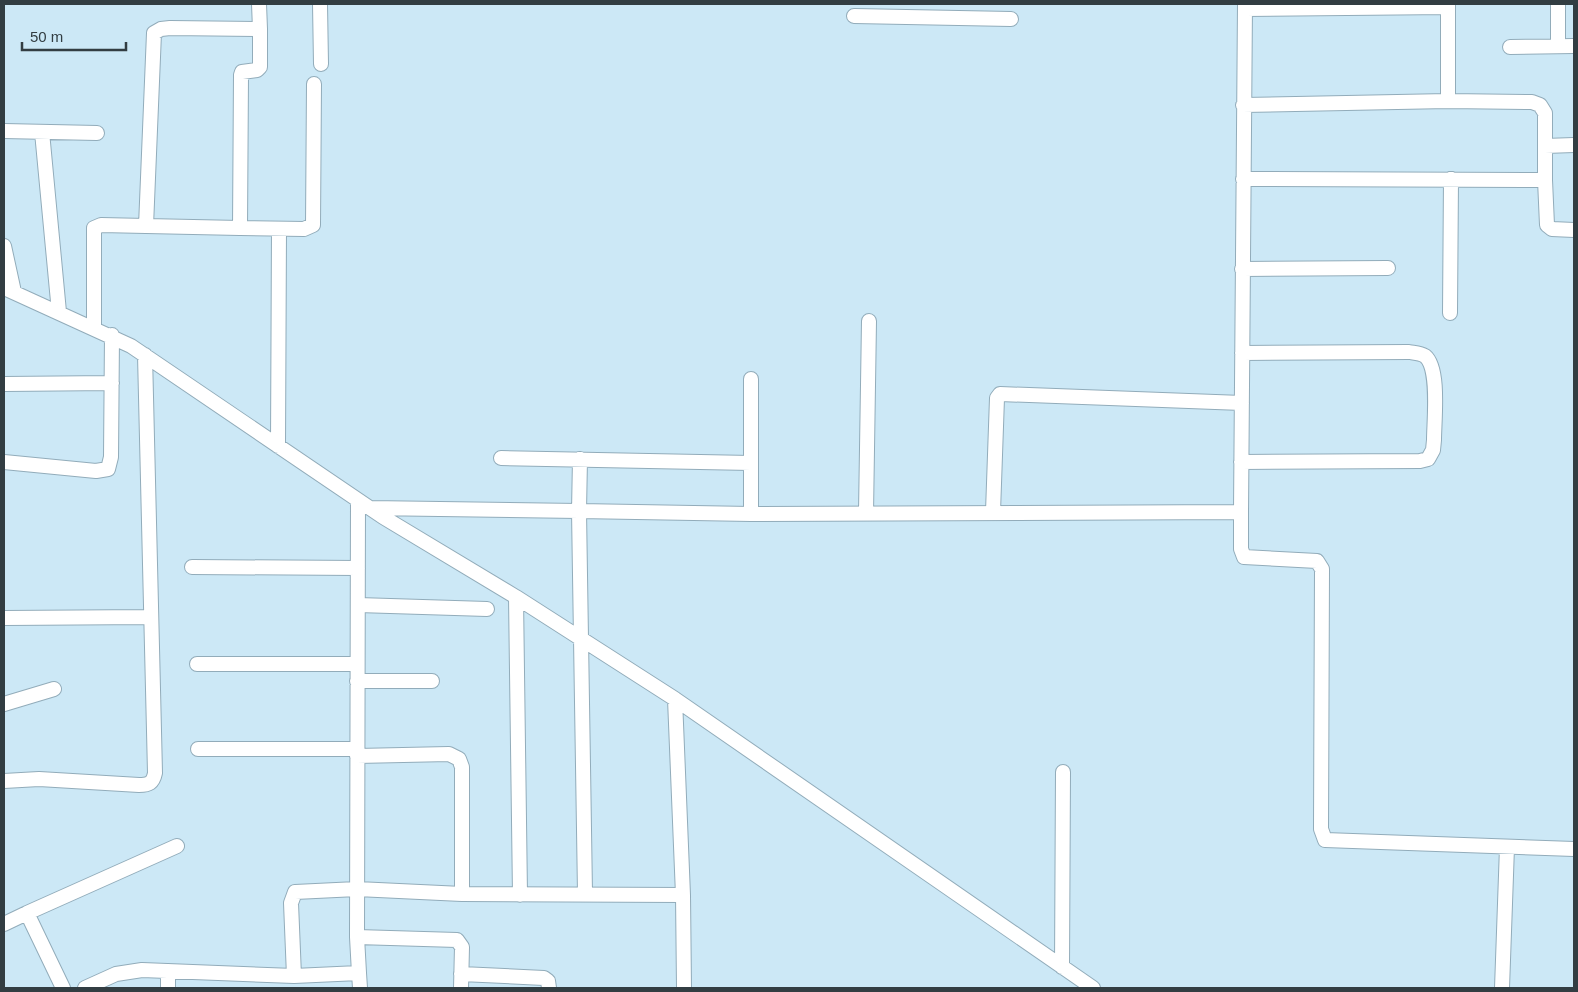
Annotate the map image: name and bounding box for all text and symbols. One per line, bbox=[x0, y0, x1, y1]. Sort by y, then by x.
scale bar bbox=[22, 20, 126, 52]
text: 50 m bbox=[30, 28, 63, 45]

